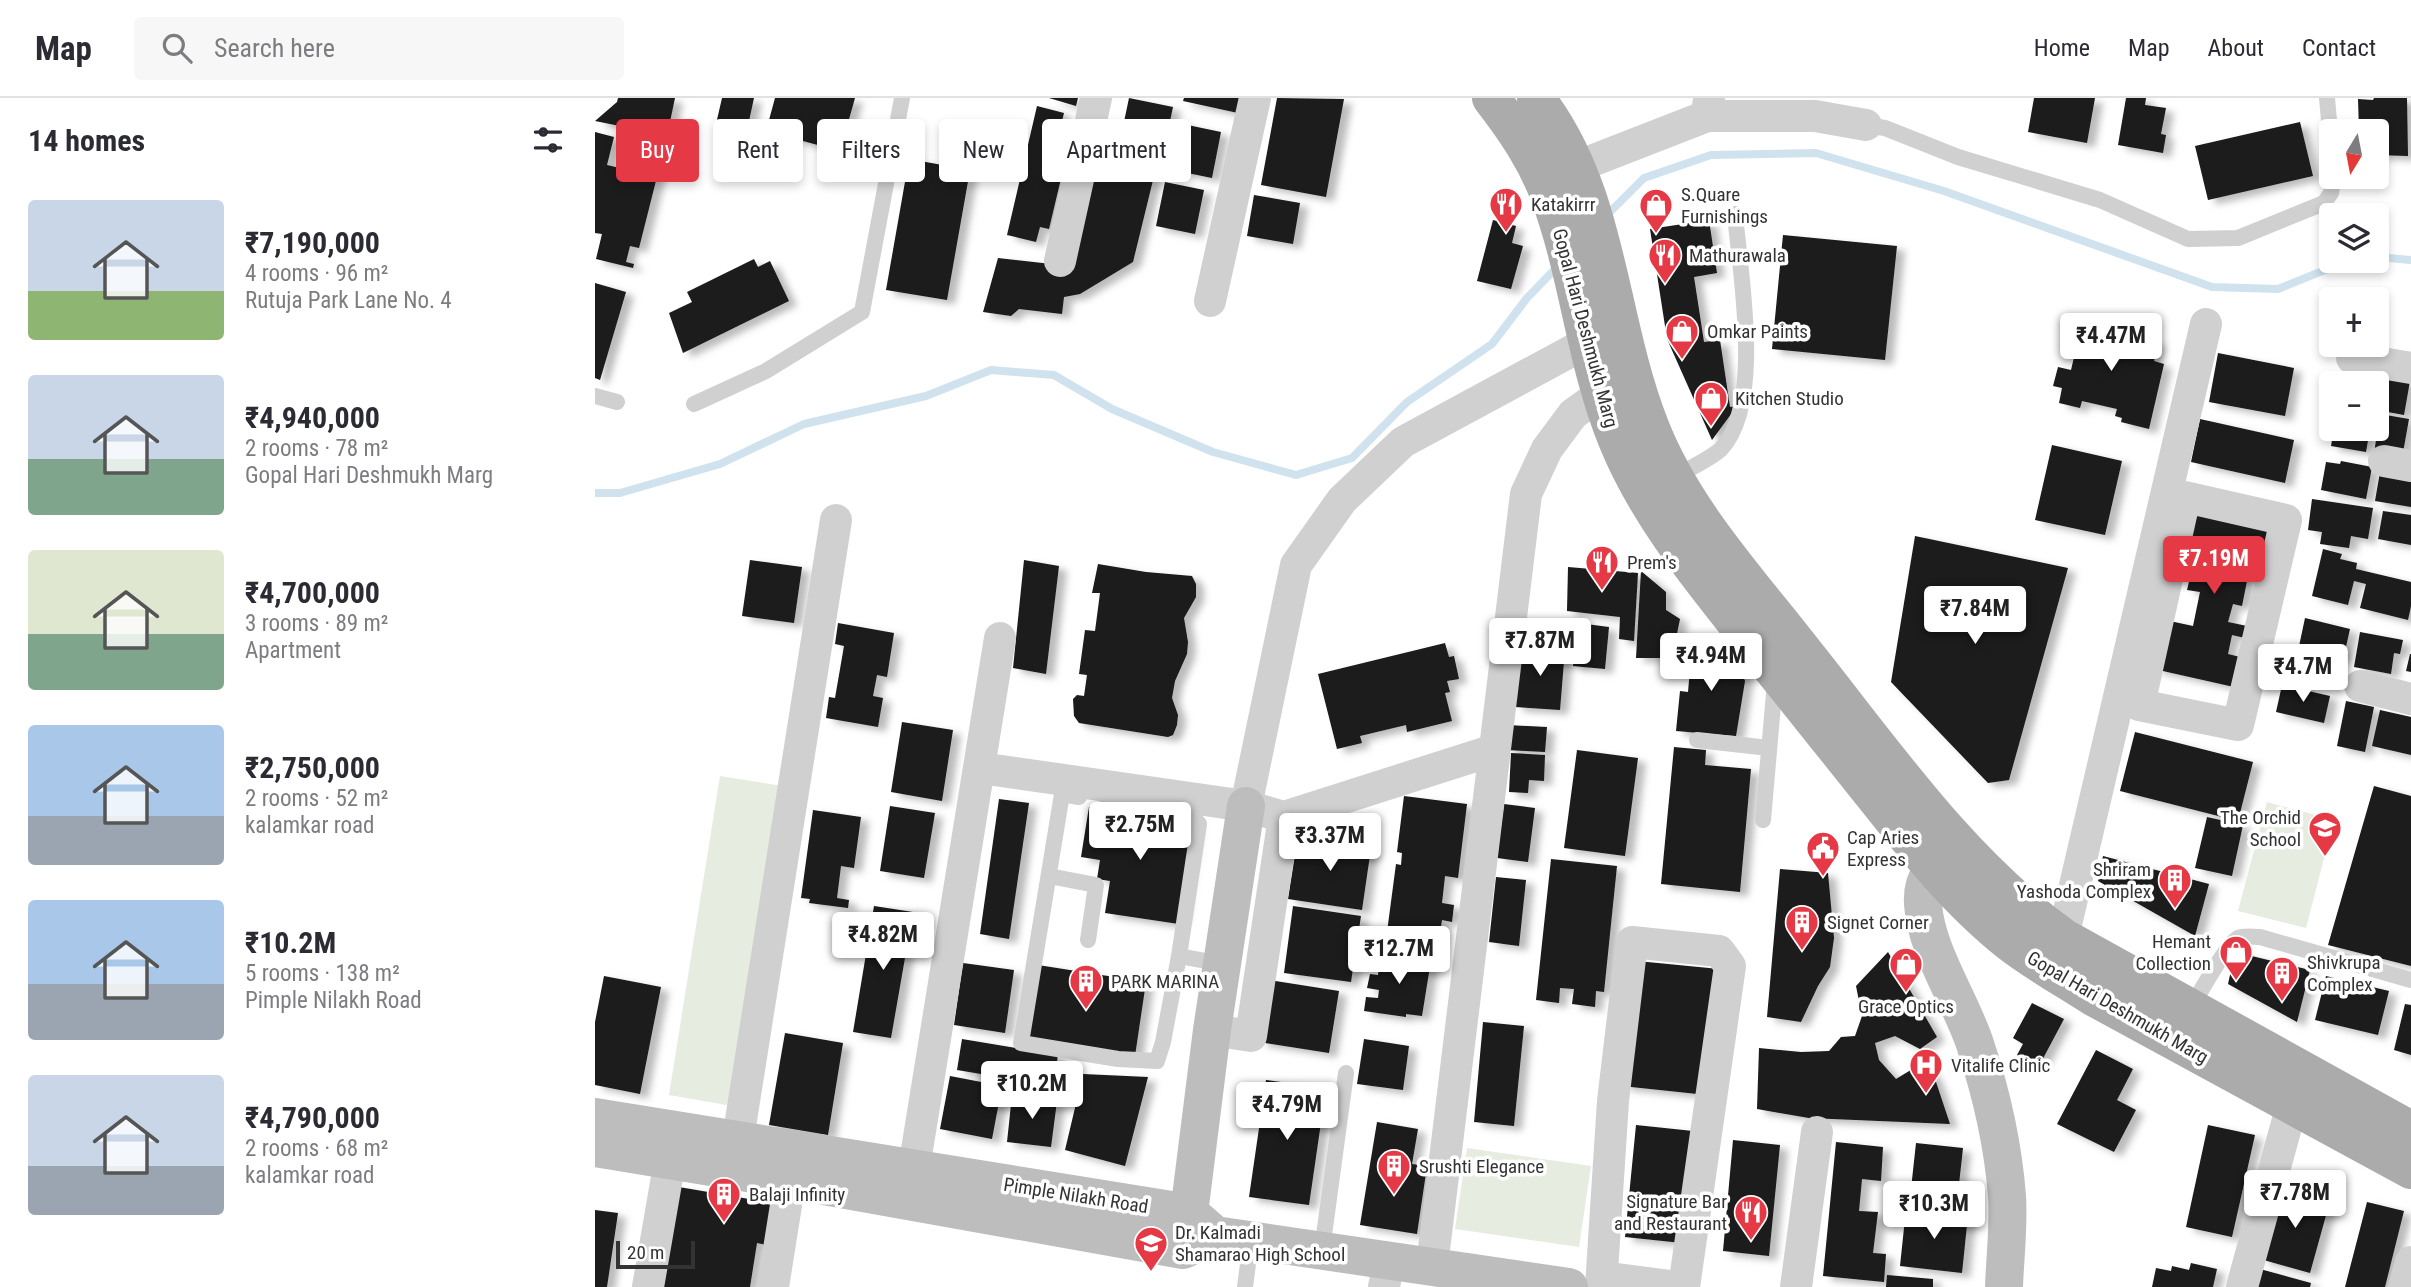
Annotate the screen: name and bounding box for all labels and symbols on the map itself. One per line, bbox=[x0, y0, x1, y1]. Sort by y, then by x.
north arrow bbox=[2319, 119, 2389, 189]
place label: S.Quare Furnishings bbox=[1681, 183, 1768, 228]
restaurant icon: Katakirrr bbox=[1487, 185, 1525, 234]
shop icon: S.Quare Furnishings bbox=[1637, 186, 1675, 235]
place label: Katakirrr bbox=[1531, 193, 1596, 216]
street label: Gopal Hari Deshmukh Marg bbox=[1548, 226, 1623, 430]
restaurant icon: Mathurawala bbox=[1646, 236, 1684, 285]
place label: Mathurawala bbox=[1689, 244, 1786, 267]
shop icon: Omkar Paints bbox=[1663, 312, 1701, 361]
pin: ₹4.47M bbox=[2054, 314, 2168, 373]
place label: Omkar Paints bbox=[1707, 320, 1808, 343]
shop icon: Kitchen Studio bbox=[1692, 379, 1730, 428]
place label: Kitchen Studio bbox=[1735, 387, 1844, 410]
pin: ₹7.19M bbox=[2157, 536, 2271, 596]
restaurant icon: Prem's bbox=[1583, 543, 1621, 592]
place label: Prem's bbox=[1627, 551, 1677, 574]
pin: ₹7.84M bbox=[1918, 587, 2032, 646]
pin: ₹7.87M bbox=[1483, 618, 1597, 678]
pin: ₹4.94M bbox=[1654, 634, 1768, 693]
pin: ₹4.7M bbox=[2254, 644, 2352, 704]
pin: ₹2.75M bbox=[1083, 802, 1197, 862]
place label: The Orchid School bbox=[2220, 806, 2301, 851]
school or university icon: The Orchid School bbox=[2306, 809, 2344, 858]
pin: ₹3.37M bbox=[1273, 814, 1387, 873]
place label: Cap Aries Express bbox=[1847, 826, 1919, 871]
public building icon: Cap Aries Express bbox=[1804, 829, 1842, 878]
place label: Shriram Yashoda Complex bbox=[2017, 858, 2151, 903]
building icon: Shriram Yashoda Complex bbox=[2156, 861, 2194, 910]
building icon: Signet Corner bbox=[1783, 903, 1821, 952]
place label: Signet Corner bbox=[1827, 911, 1929, 934]
pin: ₹4.82M bbox=[826, 912, 940, 972]
pin: ₹12.7M bbox=[1342, 926, 1456, 986]
place label: Hemant Collection bbox=[2136, 930, 2211, 975]
shop icon: Hemant Collection bbox=[2217, 933, 2255, 982]
shop icon: Grace Optics bbox=[1887, 945, 1925, 994]
street label: Gopal Hari Deshmukh Marg bbox=[2023, 946, 2212, 1069]
place label: Shivkrupa Complex bbox=[2307, 951, 2381, 996]
building icon: Shivkrupa Complex bbox=[2263, 954, 2301, 1003]
building icon: PARK MARINA bbox=[1067, 962, 1105, 1011]
place label: PARK MARINA bbox=[1111, 970, 1219, 993]
place label: Grace Optics bbox=[1858, 995, 1954, 1018]
hospital icon: Vitalife Clinic bbox=[1907, 1046, 1945, 1095]
place label: Vitalife Clinic bbox=[1951, 1054, 2051, 1077]
pin: ₹10.2M bbox=[975, 1062, 1089, 1121]
pin: ₹4.79M bbox=[1230, 1082, 1344, 1142]
building icon: Srushti Elegance bbox=[1375, 1147, 1413, 1196]
place label: Srushti Elegance bbox=[1419, 1155, 1544, 1178]
pin: ₹7.78M bbox=[2238, 1170, 2352, 1230]
street label: Pimple Nilakh Road bbox=[1002, 1173, 1150, 1218]
building icon: Balaji Infinity bbox=[705, 1175, 743, 1224]
pin: ₹10.3M bbox=[1877, 1182, 1991, 1241]
place label: Balaji Infinity bbox=[749, 1183, 845, 1206]
place label: Signature Bar and Restaurant bbox=[1614, 1190, 1727, 1235]
restaurant icon: Signature Bar and Restaurant bbox=[1732, 1193, 1770, 1242]
place label: Dr. Kalmadi Shamarao High School bbox=[1175, 1221, 1345, 1266]
school or university icon: Dr. Kalmadi Shamarao High School bbox=[1132, 1224, 1170, 1273]
scale bar bbox=[616, 1238, 695, 1270]

